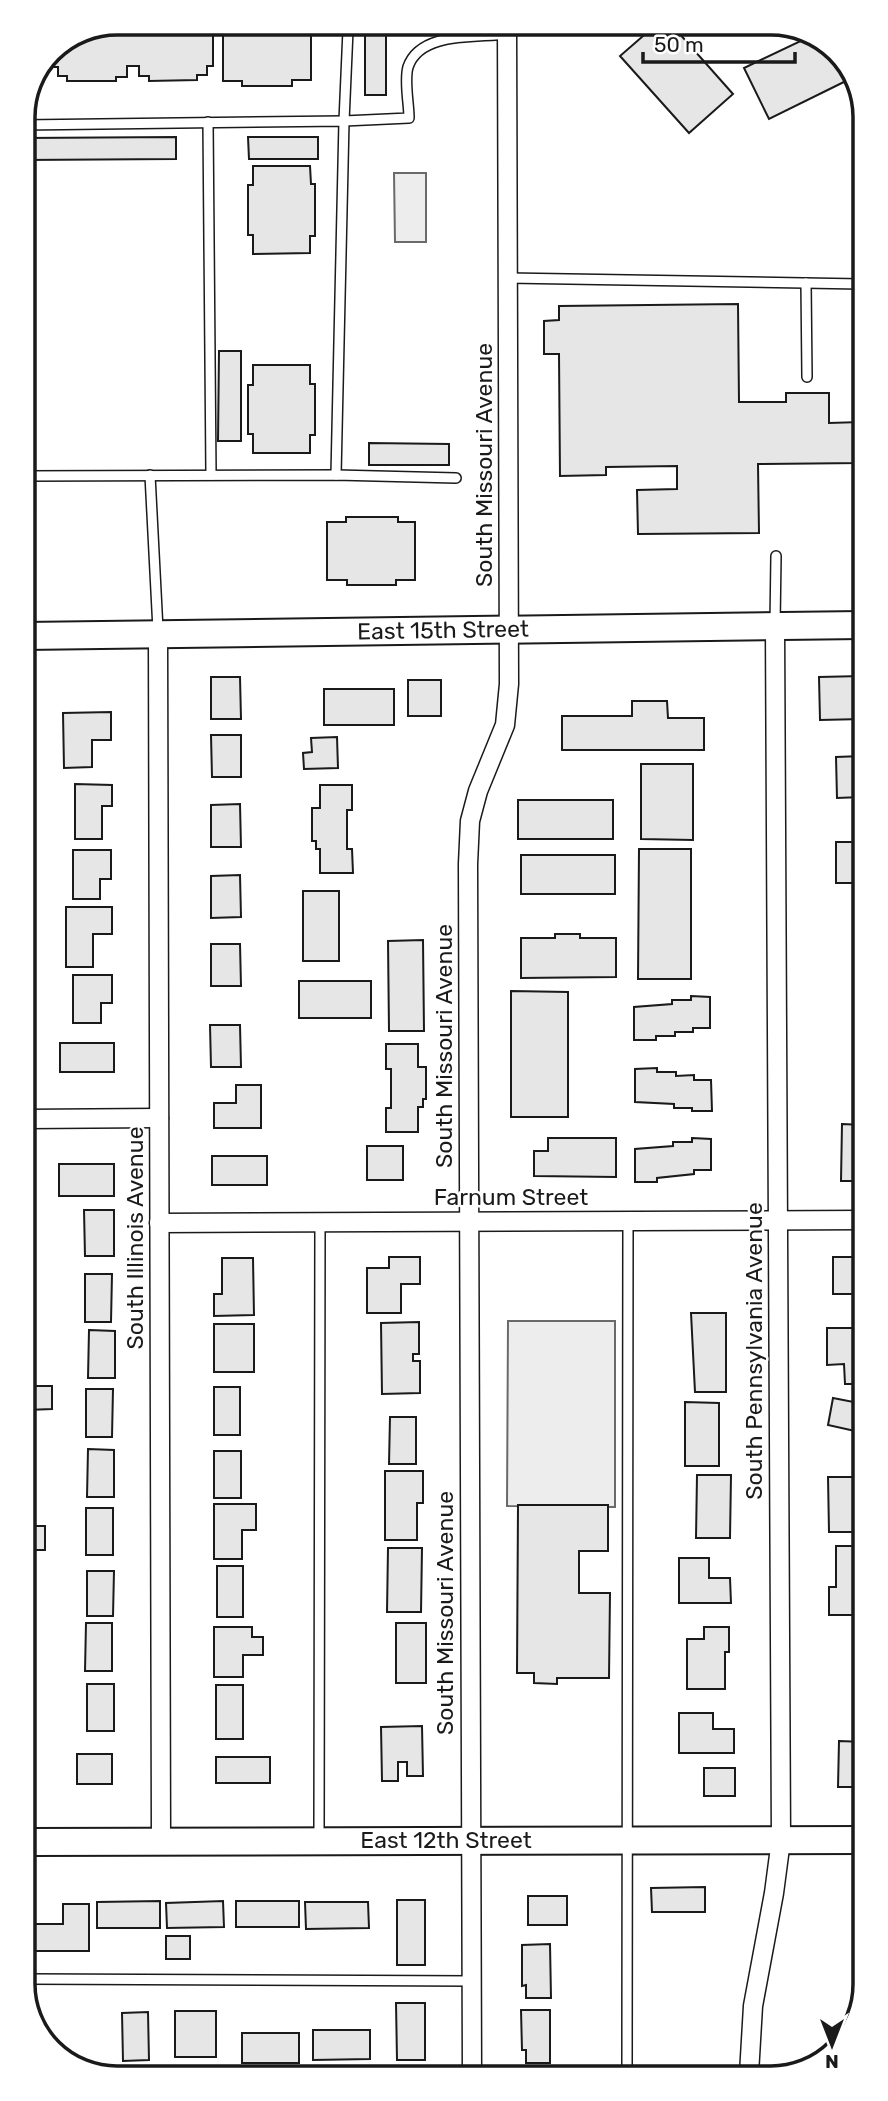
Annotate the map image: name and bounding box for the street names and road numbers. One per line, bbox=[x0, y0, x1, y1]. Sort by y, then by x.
street label: South Missouri Avenue bbox=[470, 343, 498, 587]
street label: East 15th Street bbox=[357, 615, 529, 645]
street label: South Missouri Avenue bbox=[430, 924, 458, 1168]
street label: South Illinois Avenue bbox=[121, 1126, 149, 1350]
street label: Farnum Street bbox=[434, 1183, 588, 1211]
street label: South Pennsylvania Avenue bbox=[740, 1202, 768, 1500]
street label: South Missouri Avenue bbox=[431, 1491, 459, 1735]
street label: East 12th Street bbox=[360, 1826, 532, 1854]

